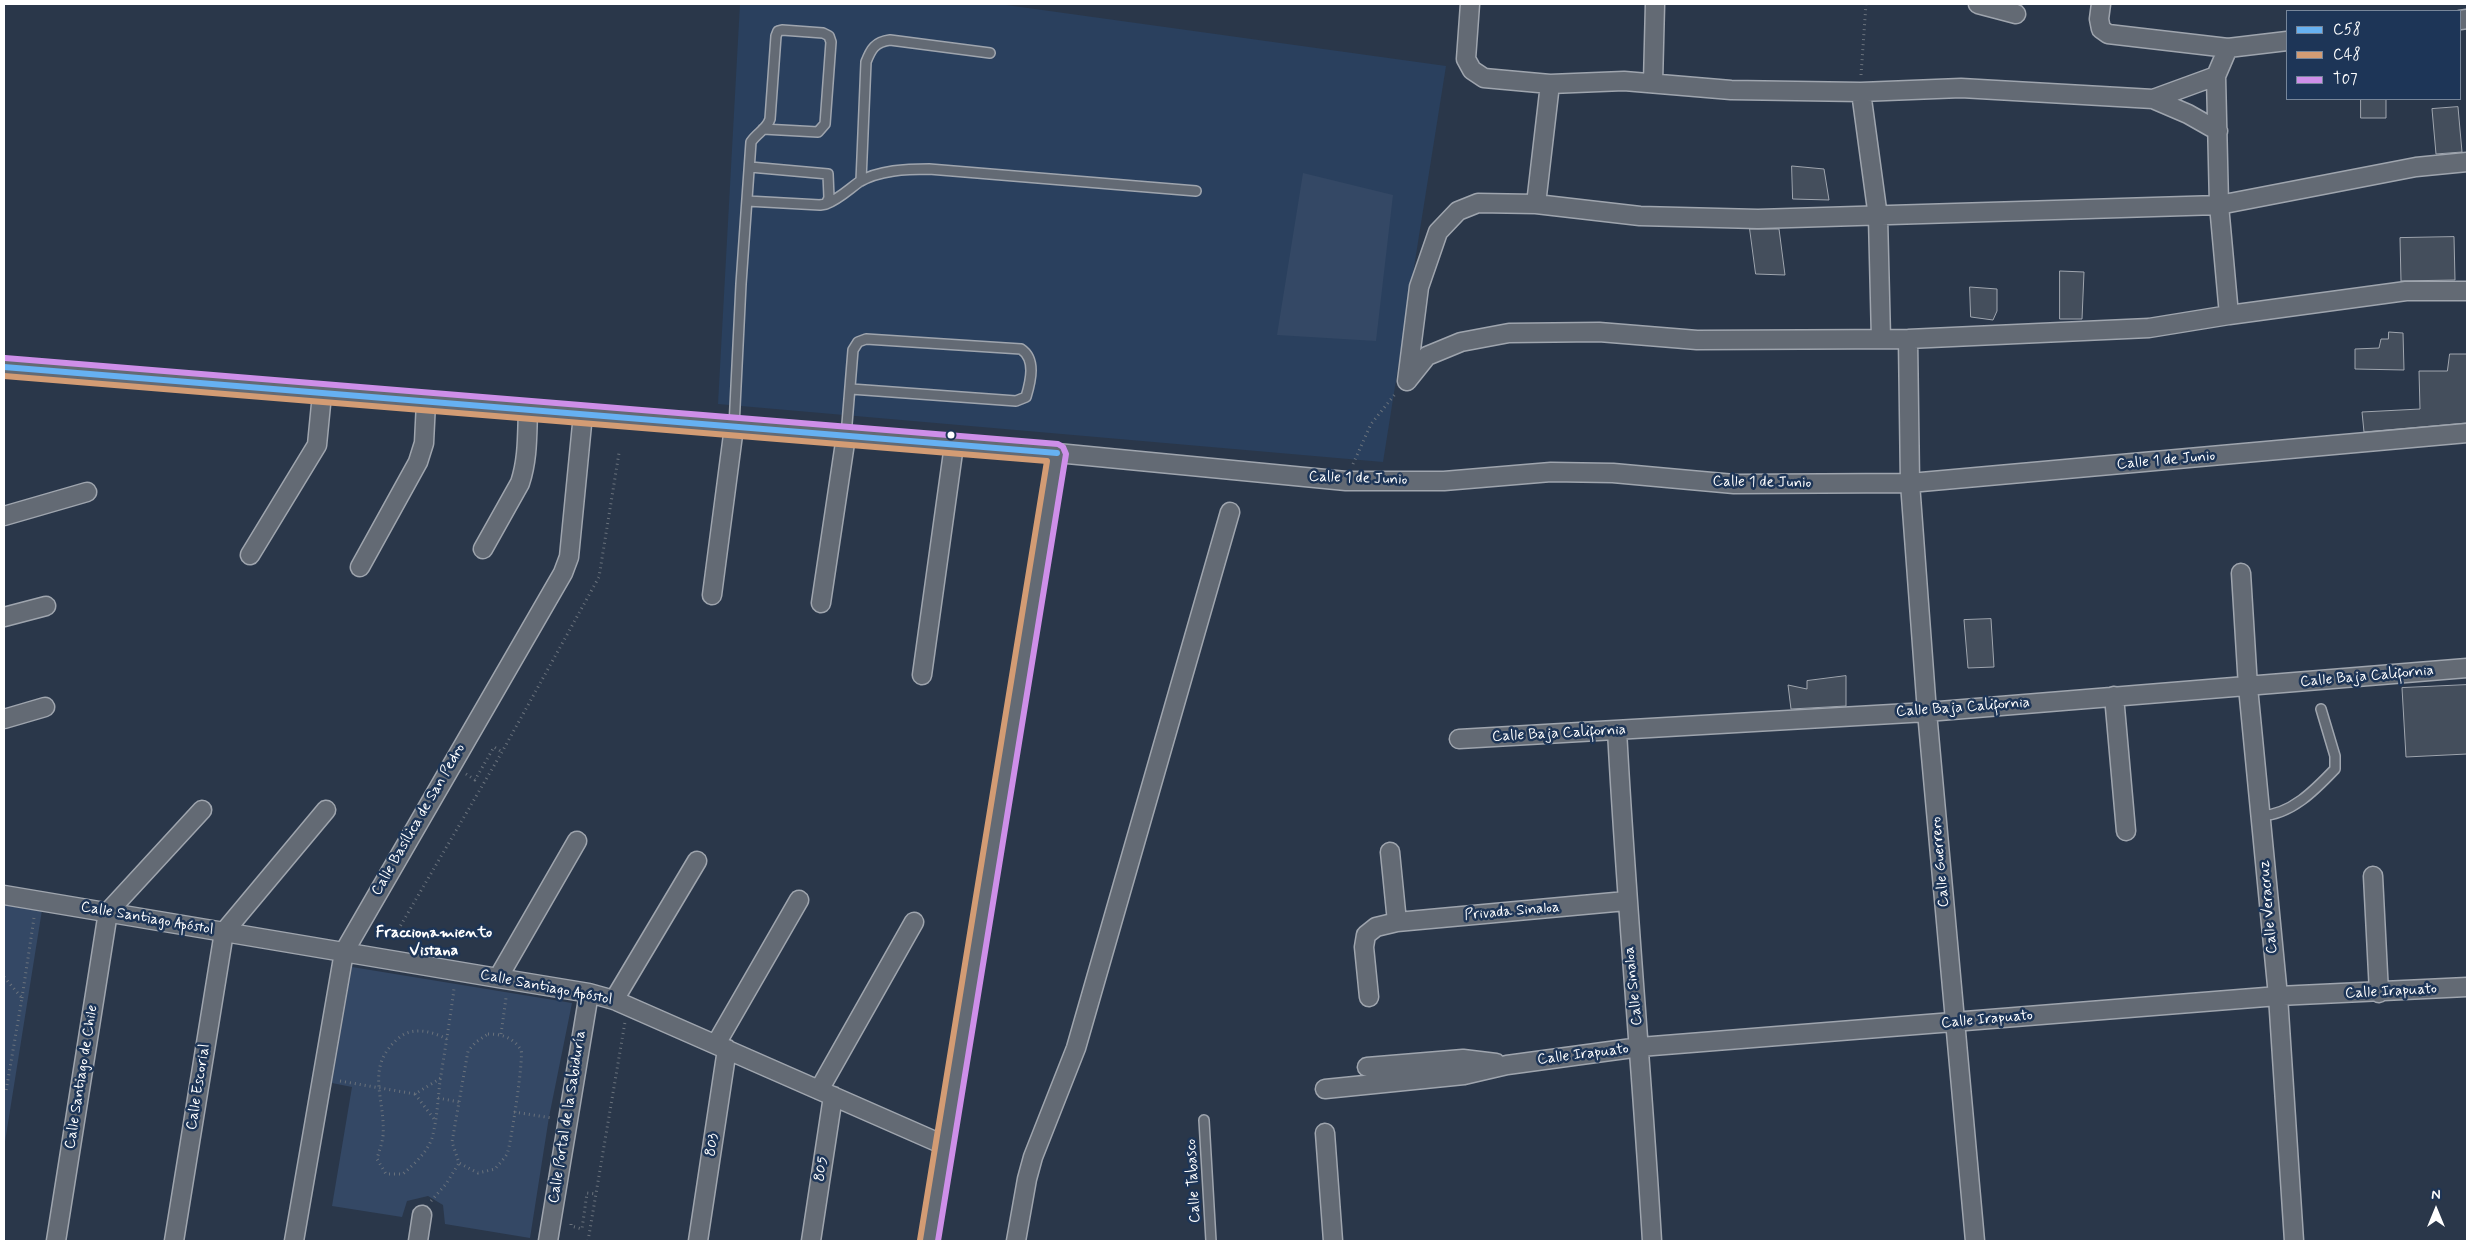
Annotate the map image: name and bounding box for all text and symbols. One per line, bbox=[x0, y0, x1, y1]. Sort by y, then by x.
legend bbox=[2286, 10, 2461, 100]
text: C58 bbox=[2333, 20, 2361, 40]
text: C48 bbox=[2333, 45, 2361, 65]
text: T07 bbox=[2333, 70, 2358, 90]
unlabelled marker bbox=[946, 430, 956, 440]
street label: Calle 1 de Junio bbox=[2116, 448, 2216, 474]
street label: Calle 1 de Junio bbox=[1308, 468, 1408, 490]
street label: Calle 1 de Junio bbox=[1712, 473, 1812, 493]
street label: Calle Baja California bbox=[2299, 662, 2435, 692]
street label: Calle Baja California bbox=[1895, 694, 2031, 722]
street label: Calle Baja California bbox=[1492, 722, 1626, 746]
street label: Calle Basílica de San Pedro bbox=[368, 741, 470, 899]
street label: Calle Guerrero bbox=[1928, 816, 1954, 908]
street label: Calle Veracruz bbox=[2256, 859, 2282, 955]
street label: Calle Santiago Apóstol bbox=[79, 898, 215, 940]
street label: Privada Sinaloa bbox=[1464, 899, 1560, 925]
district label: Fraccionamiento Vistana bbox=[376, 924, 492, 962]
street label: Calle Sinaloa bbox=[1621, 945, 1647, 1027]
street label: Calle Santiago Apóstol bbox=[478, 966, 614, 1010]
street label: Calle Irapuato bbox=[2345, 981, 2437, 1003]
street label: Calle Santiago de Chile bbox=[62, 1004, 102, 1150]
street label: Calle Irapuato bbox=[1940, 1007, 2034, 1033]
street label: Calle Portal de la Sabiduría bbox=[545, 1029, 591, 1205]
street label: Calle Irapuato bbox=[1536, 1040, 1630, 1070]
street label: Calle Escorial bbox=[183, 1043, 215, 1131]
street label: 803 bbox=[702, 1132, 724, 1158]
street label: Calle Tabasco bbox=[1183, 1139, 1205, 1223]
street label: 805 bbox=[811, 1155, 833, 1183]
north arrow bbox=[2411, 1185, 2461, 1235]
text: N bbox=[2431, 1186, 2441, 1204]

